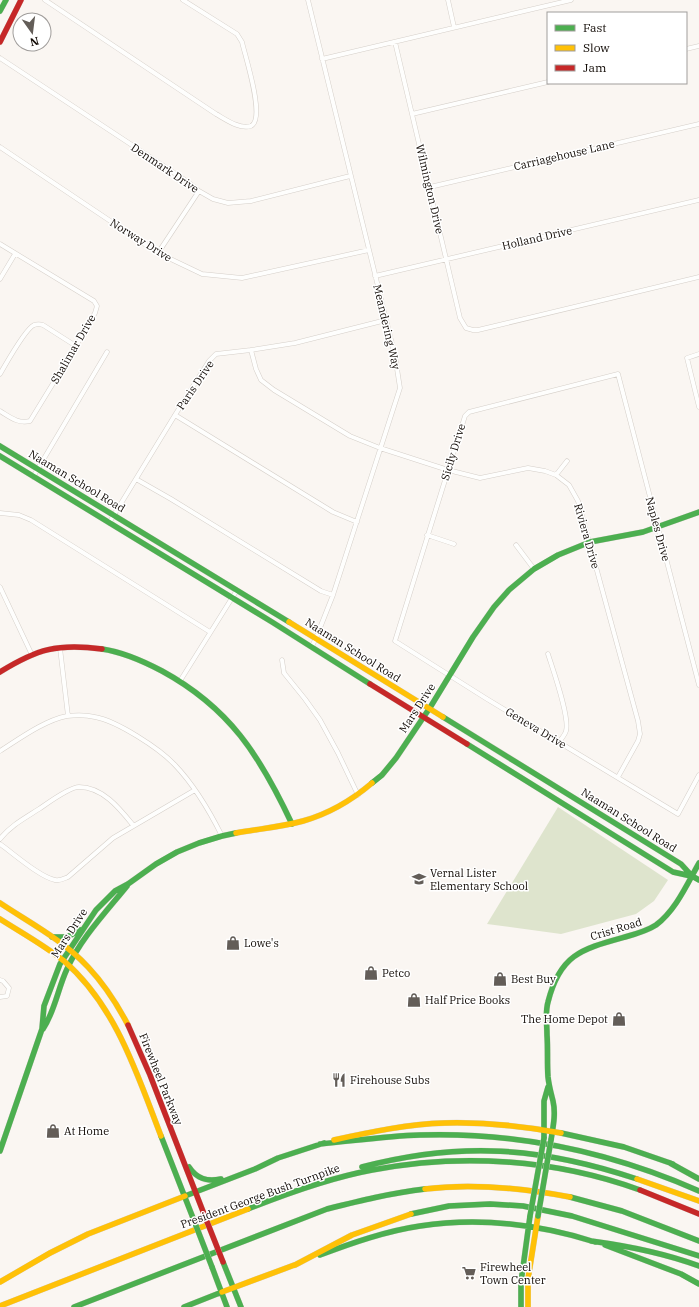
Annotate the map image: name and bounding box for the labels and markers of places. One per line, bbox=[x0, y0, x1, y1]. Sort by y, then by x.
place label: Vernal Lister Elementary School bbox=[430, 866, 528, 893]
school or university icon: Vernal Lister Elementary School bbox=[411, 871, 427, 887]
shop icon: Lowe's bbox=[225, 935, 241, 951]
place label: Lowe's bbox=[244, 936, 279, 950]
shop icon: Petco bbox=[363, 965, 379, 981]
place label: Petco bbox=[382, 966, 410, 980]
shop icon: Best Buy bbox=[492, 971, 508, 987]
place label: Best Buy bbox=[511, 972, 556, 986]
shop icon: Half Price Books bbox=[406, 992, 422, 1008]
place label: Half Price Books bbox=[425, 993, 510, 1007]
shop icon: The Home Depot bbox=[611, 1011, 627, 1027]
place label: The Home Depot bbox=[521, 1012, 608, 1026]
restaurant icon: Firehouse Subs bbox=[331, 1072, 347, 1088]
place label: Firehouse Subs bbox=[350, 1073, 430, 1087]
shop icon: At Home bbox=[45, 1123, 61, 1139]
place label: At Home bbox=[64, 1124, 109, 1138]
place label: Firewheel Town Center bbox=[480, 1260, 546, 1287]
supermarket icon: Firewheel Town Center bbox=[461, 1265, 477, 1281]

